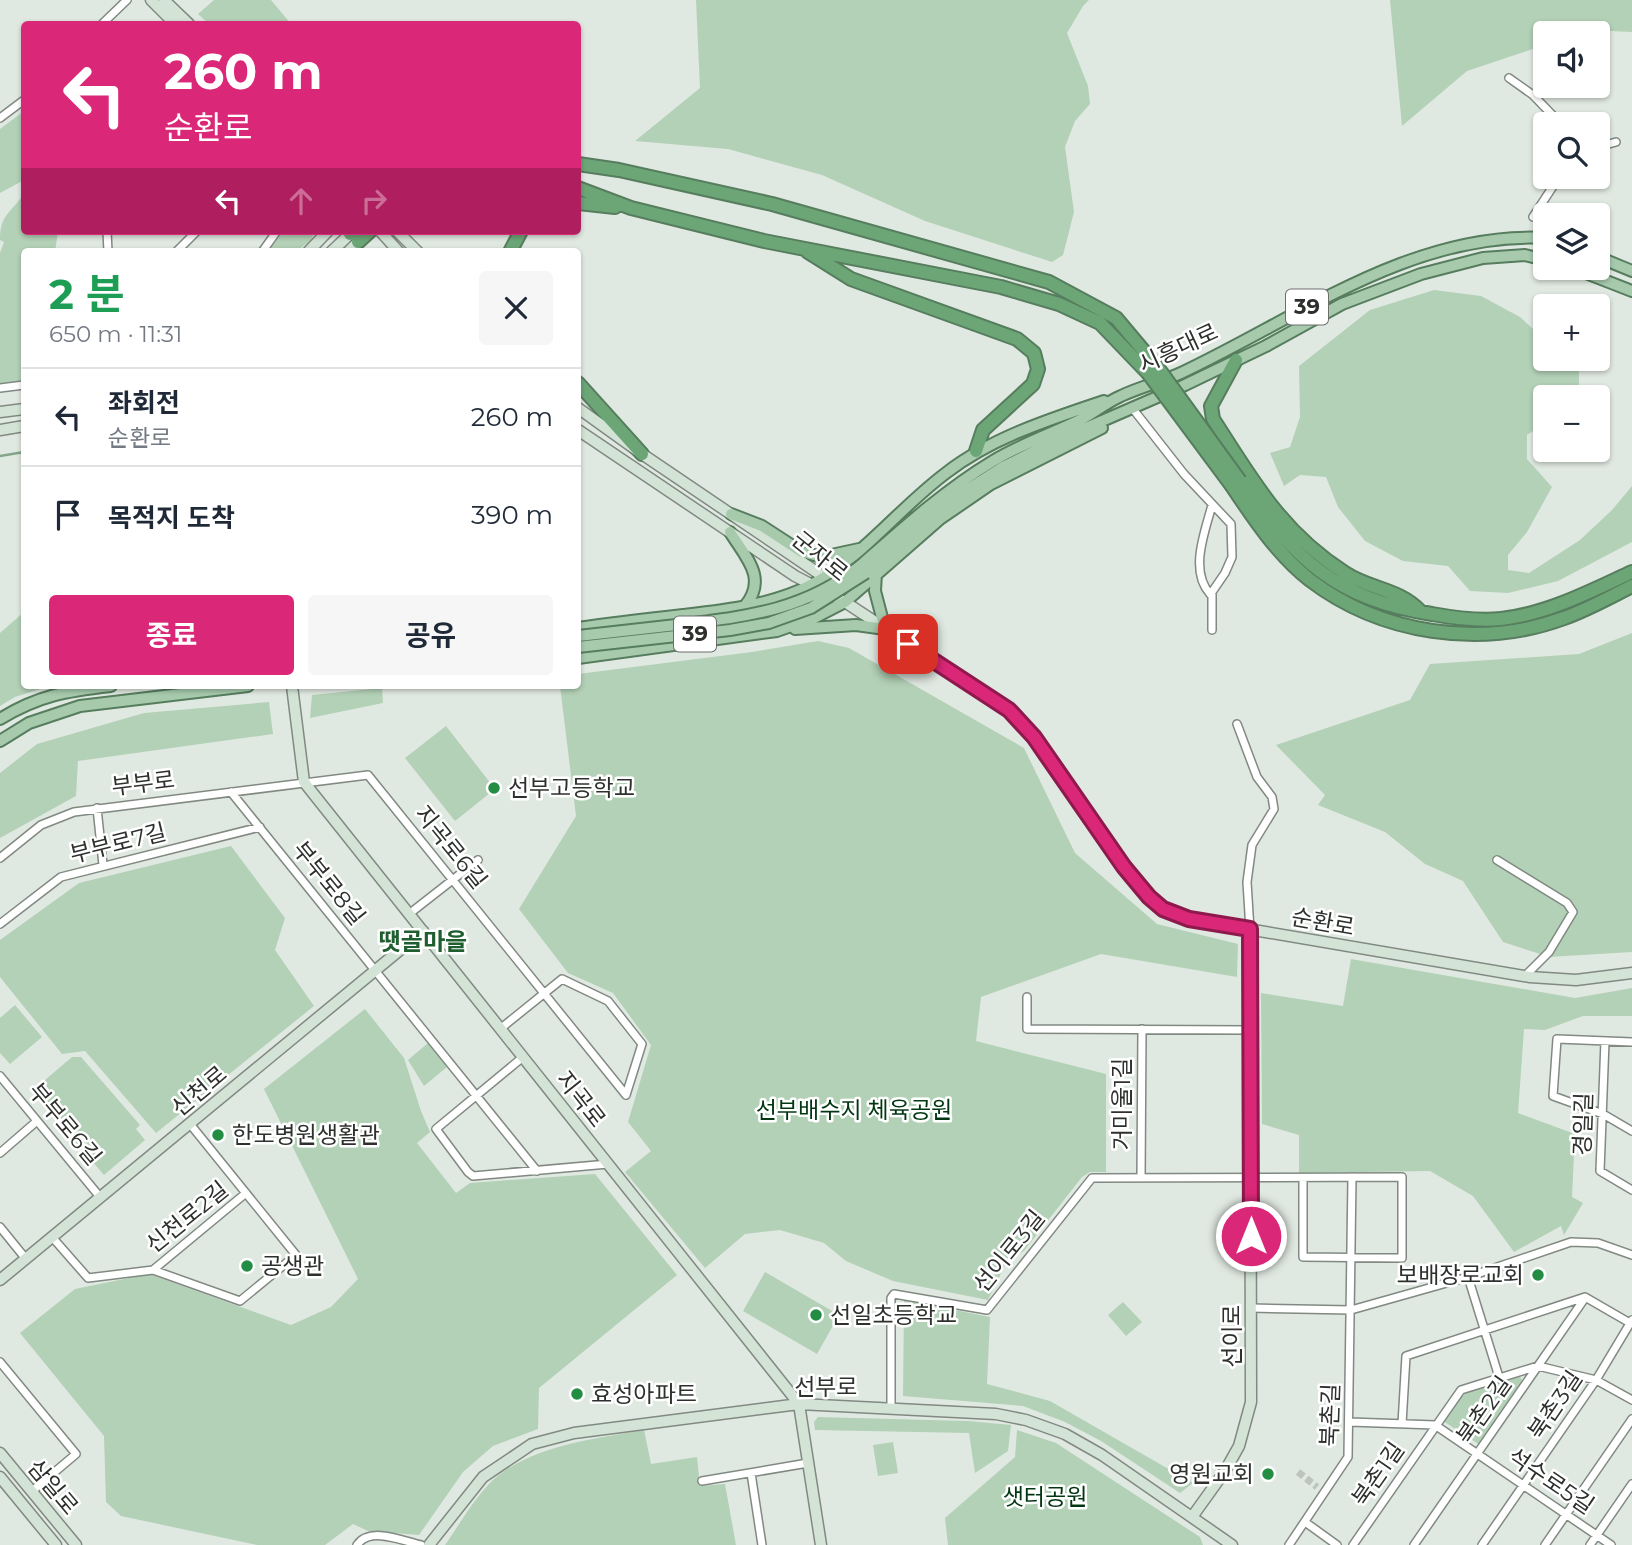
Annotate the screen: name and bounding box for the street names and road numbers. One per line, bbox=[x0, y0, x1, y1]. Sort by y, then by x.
road number: 39 bbox=[1286, 290, 1328, 324]
street label: 시흥대로 bbox=[1134, 317, 1222, 379]
street label: 군자로 bbox=[787, 525, 853, 587]
road number: 39 bbox=[674, 616, 716, 652]
street label: 부부로 bbox=[110, 765, 176, 801]
street label: 지곡로6길 bbox=[409, 800, 493, 894]
street label: 부부로7길 bbox=[67, 818, 169, 868]
street label: 부부로8길 bbox=[287, 836, 371, 930]
street label: 순환로 bbox=[1289, 903, 1357, 941]
street label: 거미울1길 bbox=[1108, 1058, 1136, 1150]
street label: 신천로 bbox=[166, 1060, 232, 1122]
street label: 지곡로 bbox=[550, 1065, 612, 1133]
street label: 부부로6길 bbox=[23, 1077, 107, 1171]
street label: 경일길 bbox=[1568, 1092, 1598, 1156]
street label: 신천로2길 bbox=[140, 1175, 234, 1259]
street label: 선이로3길 bbox=[967, 1204, 1051, 1298]
street label: 선이로 bbox=[1218, 1304, 1246, 1368]
street label: 북촌3길 bbox=[1522, 1365, 1588, 1445]
street label: 북촌2길 bbox=[1451, 1371, 1517, 1449]
street label: 선부로 bbox=[794, 1373, 858, 1401]
street label: 북촌길 bbox=[1315, 1383, 1345, 1447]
street label: 북촌1길 bbox=[1346, 1437, 1410, 1511]
street label: 석수로5길 bbox=[1503, 1442, 1599, 1520]
street label: 삼일로 bbox=[22, 1454, 84, 1520]

